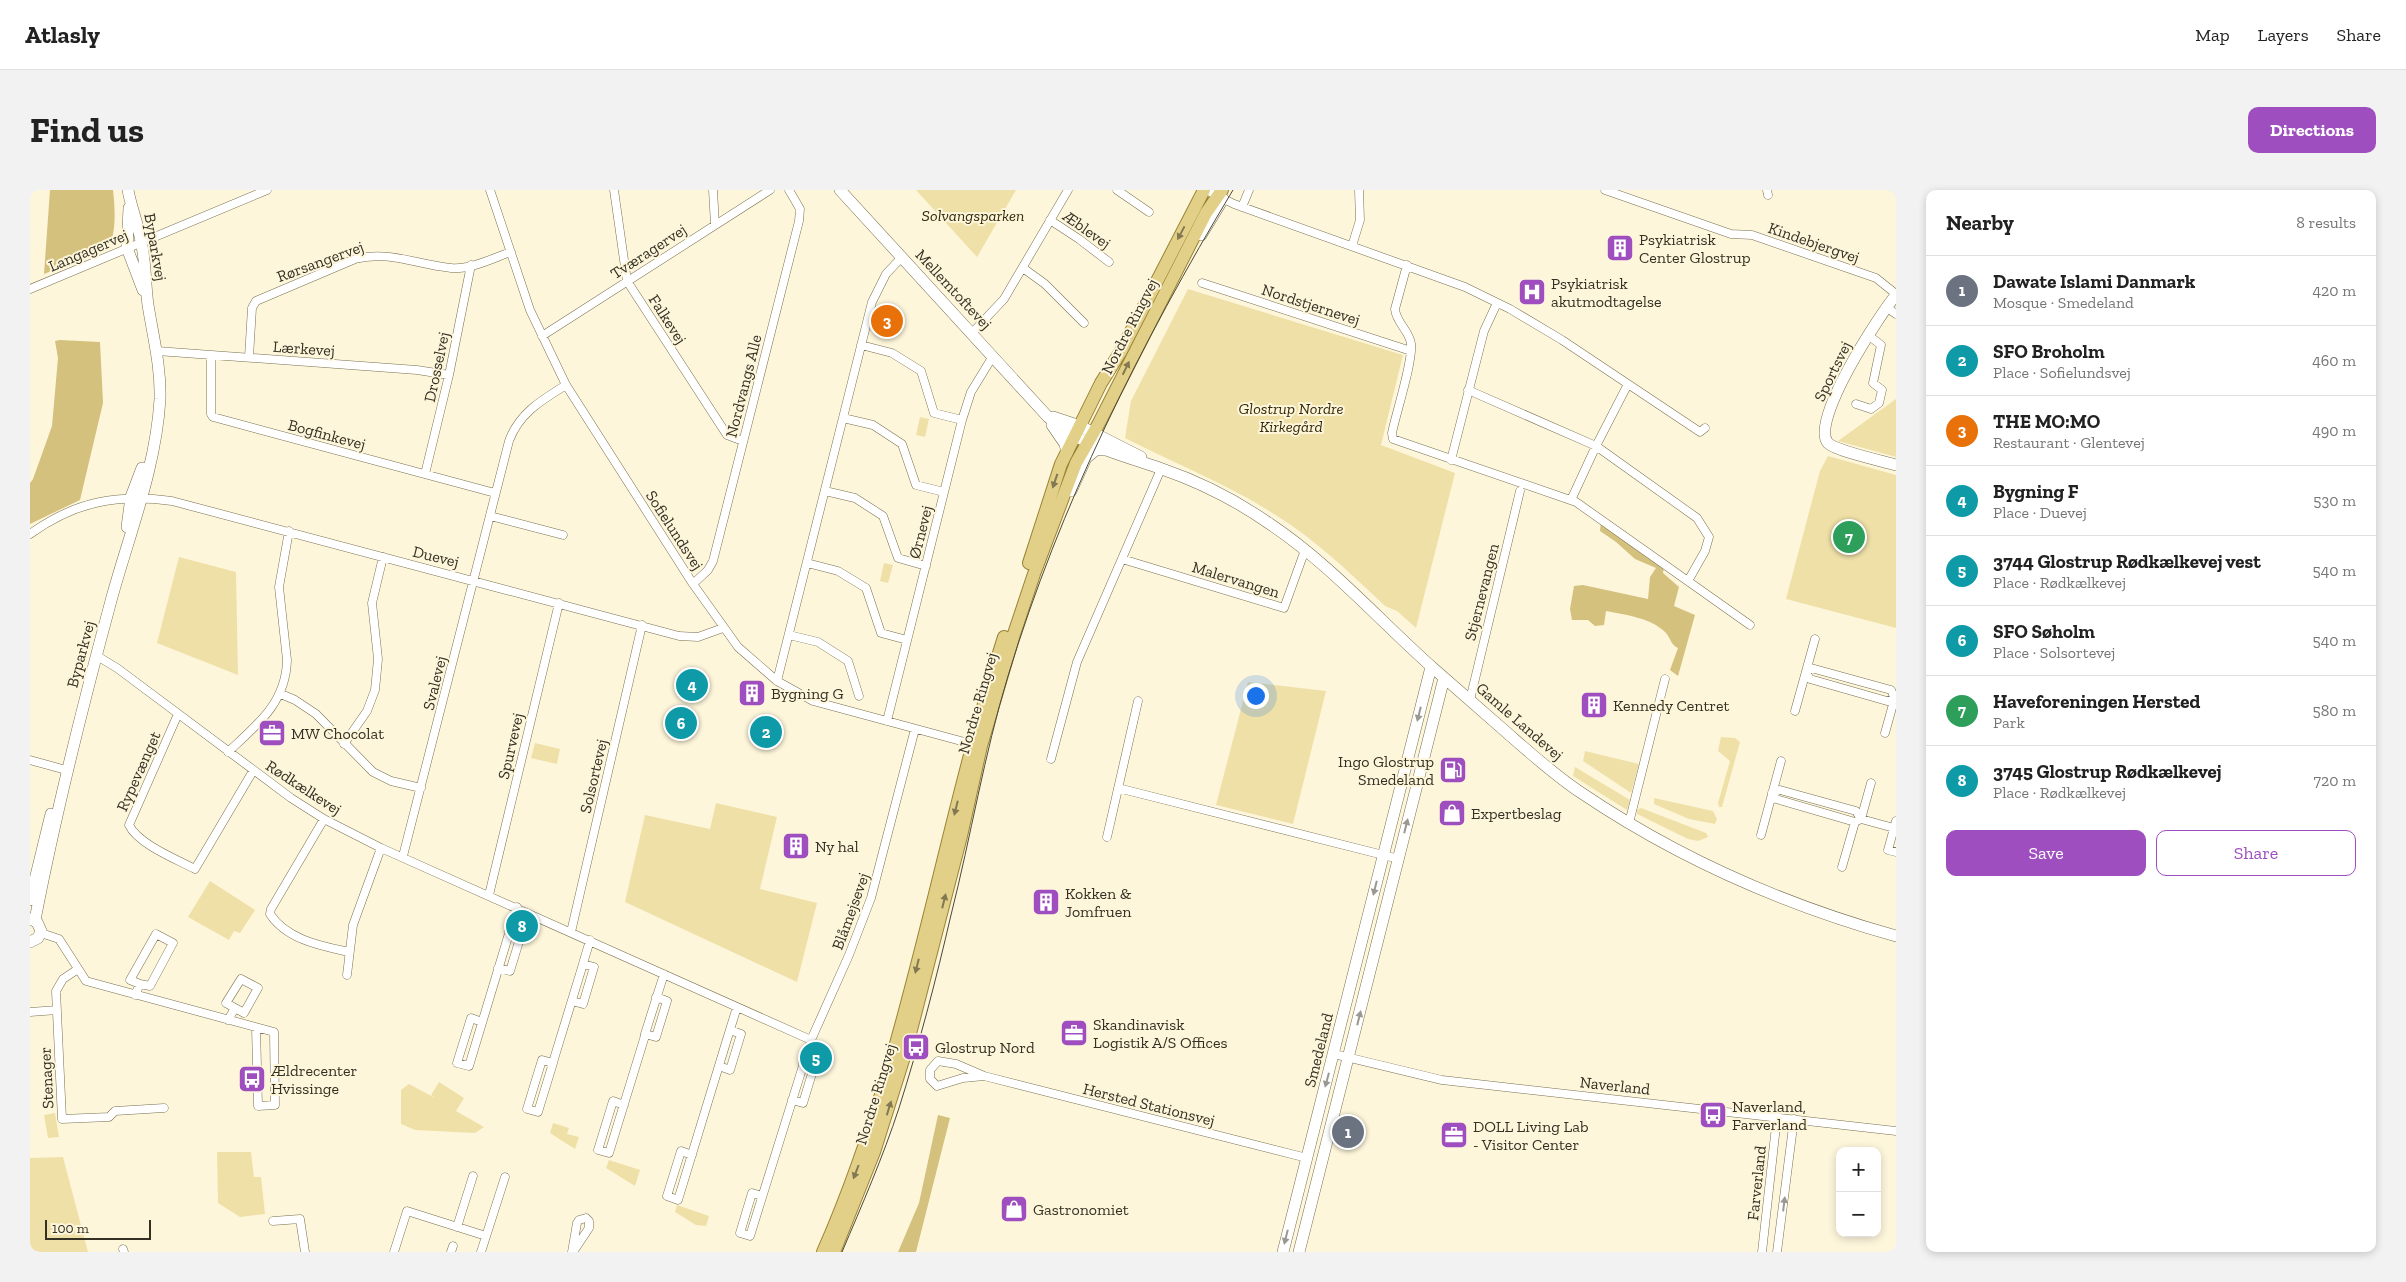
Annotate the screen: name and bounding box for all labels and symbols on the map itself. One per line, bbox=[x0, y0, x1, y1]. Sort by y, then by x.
park label: Solvangsparken bbox=[922, 206, 1024, 225]
street label: Æblevej bbox=[1058, 206, 1114, 253]
street label: Byparkvej bbox=[140, 212, 171, 283]
street label: Kindebjergvej bbox=[1766, 218, 1862, 267]
street label: Tværagervej bbox=[607, 220, 690, 283]
street label: Langagervej bbox=[46, 225, 131, 276]
one-way arrow bbox=[1177, 226, 1185, 240]
place label: Psykiatrisk Center Glostrup bbox=[1639, 230, 1751, 267]
building icon: Psykiatrisk Center Glostrup bbox=[1605, 233, 1635, 263]
street label: Rørsangervej bbox=[274, 237, 366, 286]
street label: Mellemtoftevej bbox=[912, 245, 996, 333]
place label: Psykiatrisk akutmodtagelse bbox=[1551, 274, 1662, 311]
street label: Nordre Ringvej bbox=[1097, 275, 1162, 377]
hospital icon: Psykiatrisk akutmodtagelse bbox=[1517, 277, 1547, 307]
street label: Nordstjernevej bbox=[1259, 280, 1362, 329]
street label: Falkevej bbox=[645, 291, 691, 348]
pin: 3 bbox=[871, 302, 903, 340]
street label: Drosselvej bbox=[420, 330, 453, 404]
street label: Nordvangs Alle bbox=[722, 333, 765, 440]
street label: Lærkevej bbox=[272, 337, 336, 360]
street label: Sportsvej bbox=[1810, 338, 1855, 404]
one-way arrow bbox=[1122, 361, 1130, 375]
park label: Glostrup Nordre Kirkegård bbox=[1239, 399, 1343, 436]
street label: Bogfinkevej bbox=[286, 415, 368, 454]
one-way arrow bbox=[1051, 474, 1059, 489]
street label: Sofielundsvej bbox=[642, 487, 707, 574]
street label: Ørnevej bbox=[905, 503, 936, 561]
pin: 7 bbox=[1833, 518, 1865, 556]
street label: Stjernevangen bbox=[1460, 541, 1503, 643]
street label: Duevej bbox=[411, 542, 461, 571]
street label: Malervangen bbox=[1190, 557, 1283, 602]
street label: Byparkvej bbox=[62, 619, 99, 690]
street label: Nordre Ringvej bbox=[954, 650, 1001, 756]
street label: Svalevej bbox=[419, 654, 450, 712]
pin: 4 bbox=[676, 666, 708, 704]
building icon: Bygning G bbox=[737, 678, 767, 708]
street label: Gamle Landevej bbox=[1472, 678, 1567, 764]
your location bbox=[1243, 683, 1269, 709]
place label: Bygning G bbox=[771, 684, 844, 703]
building icon: Kennedy Centret bbox=[1579, 690, 1609, 720]
place label: Kennedy Centret bbox=[1613, 696, 1730, 715]
pin: 6 bbox=[665, 704, 697, 742]
one-way arrow bbox=[1415, 706, 1423, 722]
street label: Spurvevej bbox=[494, 711, 527, 781]
pin: 2 bbox=[750, 713, 782, 751]
office icon: MW Chocolat bbox=[257, 718, 287, 748]
place label: MW Chocolat bbox=[291, 724, 384, 743]
street label: Rypevænget bbox=[112, 728, 165, 814]
street label: Solsortevej bbox=[576, 737, 611, 815]
place label: Ingo Glostrup Smedeland bbox=[1338, 752, 1434, 789]
fuel station icon: Ingo Glostrup Smedeland bbox=[1438, 755, 1468, 785]
street label: Rødkælkevej bbox=[262, 756, 345, 819]
shop icon: Expertbeslag bbox=[1437, 798, 1467, 828]
one-way arrow bbox=[952, 800, 960, 815]
place label: Expertbeslag bbox=[1471, 804, 1562, 823]
one-way arrow bbox=[1402, 819, 1410, 834]
building icon: Ny hal bbox=[781, 831, 811, 861]
place label: Ny hal bbox=[815, 837, 859, 856]
street label: Blåmejsevej bbox=[828, 870, 873, 952]
one-way arrow bbox=[1371, 881, 1379, 896]
place label: Kokken & Jomfruen bbox=[1065, 884, 1132, 921]
building icon: Kokken & Jomfruen bbox=[1031, 887, 1061, 917]
one-way arrow bbox=[941, 893, 949, 908]
pin: 8 bbox=[506, 907, 538, 945]
one-way arrow bbox=[912, 958, 920, 973]
street label: Smedeland bbox=[1300, 1011, 1337, 1089]
one-way arrow bbox=[1355, 1011, 1363, 1026]
place label: Skandinavisk Logistik A/S Offices bbox=[1093, 1015, 1227, 1052]
office icon: Skandinavisk Logistik A/S Offices bbox=[1059, 1018, 1089, 1048]
bus stop icon: Glostrup Nord bbox=[901, 1032, 931, 1062]
place label: Glostrup Nord bbox=[935, 1038, 1035, 1057]
pin: 5 bbox=[800, 1039, 832, 1077]
street label: Nordre Ringvej bbox=[851, 1041, 900, 1147]
street label: Stenager bbox=[35, 1046, 58, 1109]
place label: Ældrecenter Hvissinge bbox=[270, 1061, 358, 1098]
bus stop icon: Ældrecenter Hvissinge bbox=[237, 1064, 267, 1094]
street label: Naverland bbox=[1579, 1072, 1651, 1099]
one-way arrow bbox=[1323, 1073, 1331, 1088]
street label: Hersted Stationsvej bbox=[1081, 1079, 1217, 1130]
place label: Naverland, Farverland bbox=[1732, 1097, 1807, 1134]
bus stop icon: Naverland, Farverland bbox=[1698, 1100, 1728, 1130]
one-way arrow bbox=[885, 1101, 893, 1116]
pin: 1 bbox=[1332, 1113, 1364, 1151]
place label: DOLL Living Lab - Visitor Center bbox=[1473, 1117, 1589, 1154]
office icon: DOLL Living Lab - Visitor Center bbox=[1439, 1120, 1469, 1150]
street label: Farverland bbox=[1743, 1145, 1770, 1221]
one-way arrow bbox=[852, 1165, 860, 1180]
shop icon: Gastronomiet bbox=[999, 1194, 1029, 1224]
one-way arrow bbox=[1780, 1195, 1788, 1211]
place label: Gastronomiet bbox=[1033, 1200, 1129, 1219]
scale bar bbox=[45, 1217, 151, 1240]
one-way arrow bbox=[1282, 1230, 1290, 1245]

